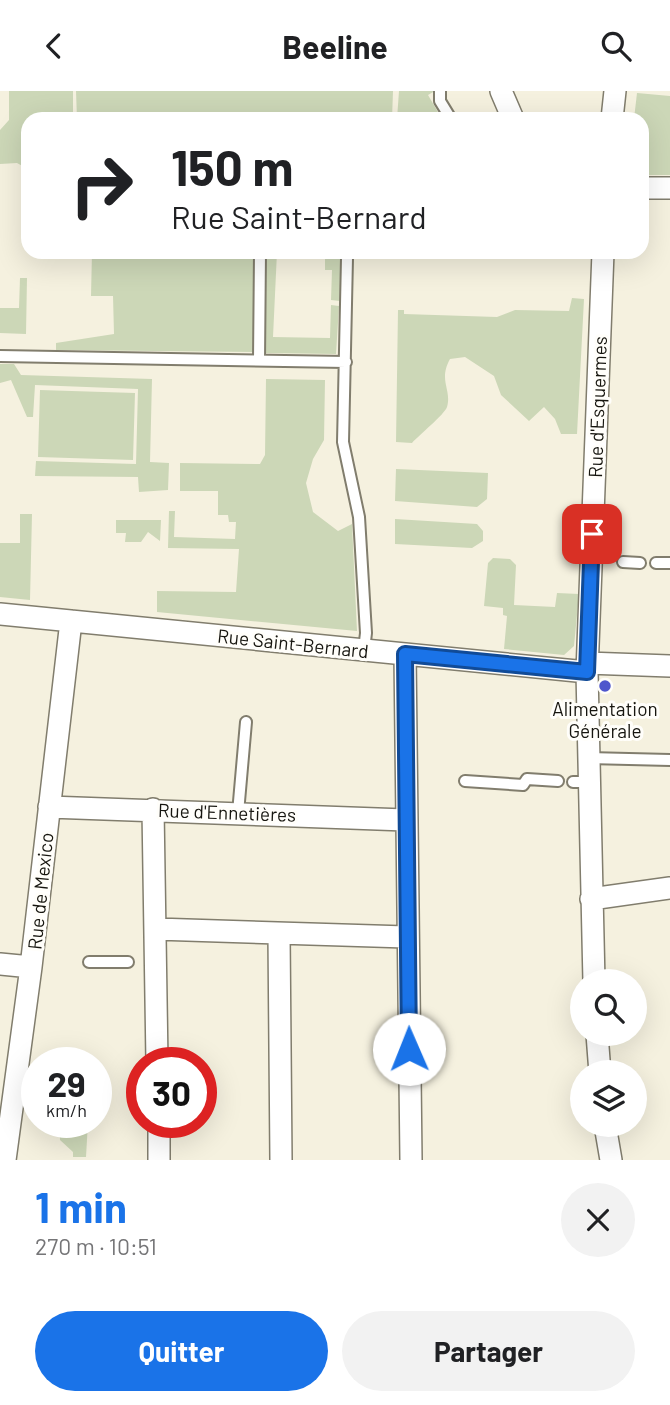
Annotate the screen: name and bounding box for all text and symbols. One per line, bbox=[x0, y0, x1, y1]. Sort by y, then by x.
icon: back bbox=[35, 27, 73, 65]
text: Beeline bbox=[282, 27, 388, 65]
icon: search bbox=[597, 27, 635, 65]
text: 150 m bbox=[171, 137, 293, 196]
icon: right bbox=[56, 140, 147, 231]
text: Rue Saint-Bernard bbox=[171, 197, 427, 235]
street label: Rue d'Esquermes bbox=[583, 336, 611, 478]
pin bbox=[562, 504, 622, 564]
icon: arrive bbox=[573, 515, 611, 553]
street label: Rue Saint-Bernard bbox=[216, 624, 370, 662]
marker: Alimentation Générale bbox=[597, 678, 613, 694]
place label: Alimentation Générale bbox=[552, 697, 658, 742]
street label: Rue d'Ennetières bbox=[158, 798, 296, 826]
street label: Rue de Mexico bbox=[22, 831, 58, 951]
map controls bbox=[570, 969, 647, 1137]
button: search bbox=[570, 969, 647, 1046]
position arrow bbox=[372, 1012, 446, 1086]
speed limit sign: 30 bbox=[126, 1047, 217, 1138]
button: layers bbox=[570, 1060, 647, 1137]
text: 29 bbox=[47, 1062, 86, 1104]
text: km/h bbox=[46, 1099, 87, 1121]
text: 1 min bbox=[35, 1181, 127, 1231]
button: close bbox=[561, 1183, 635, 1257]
text: 270 m · 10:51 bbox=[35, 1232, 157, 1260]
button: Quitter bbox=[35, 1311, 328, 1391]
button: Partager bbox=[342, 1311, 635, 1391]

